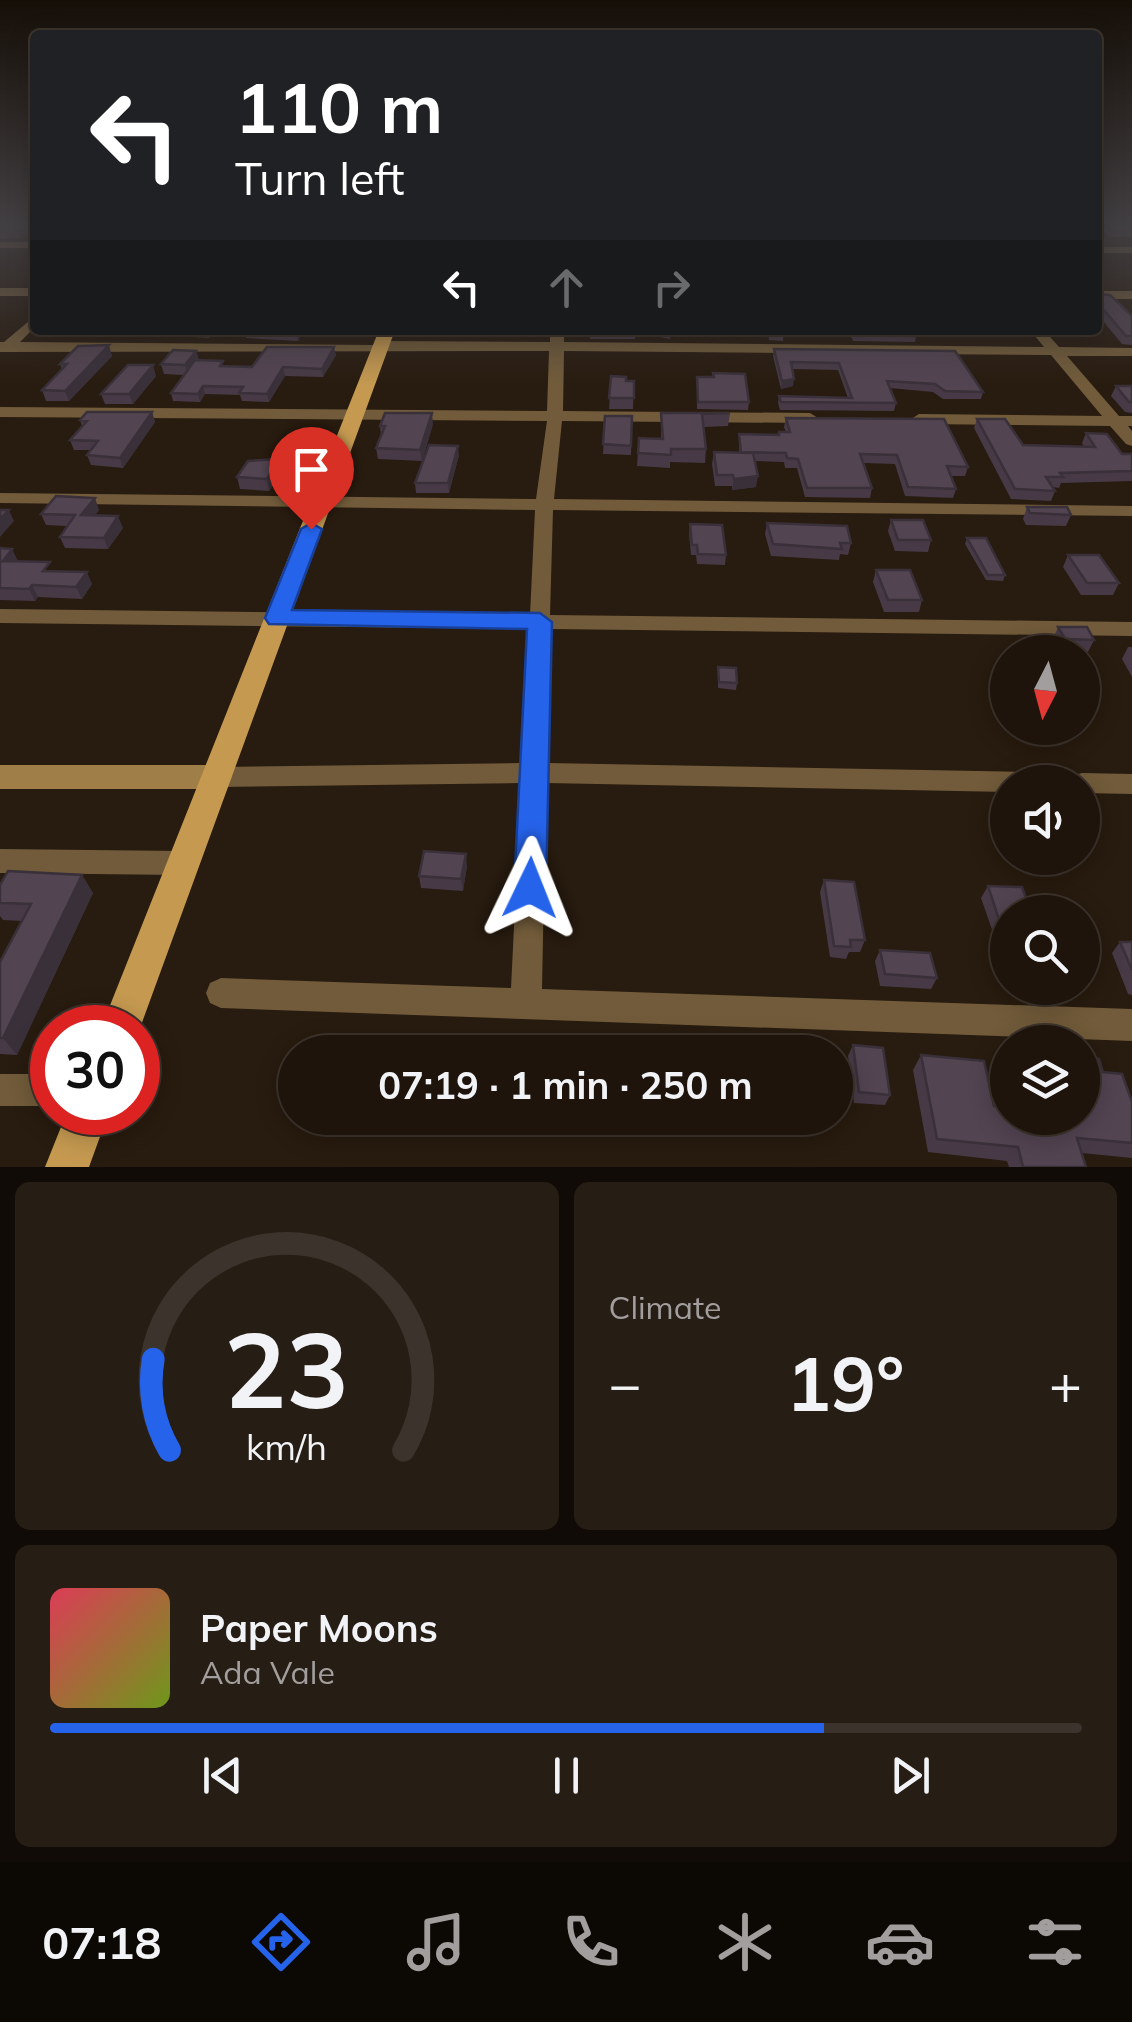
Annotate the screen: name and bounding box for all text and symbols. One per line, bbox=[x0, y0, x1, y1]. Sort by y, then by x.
text: 110 m bbox=[235, 63, 443, 151]
icon: left bbox=[70, 70, 200, 200]
text: Turn left bbox=[235, 150, 404, 206]
icon: left bbox=[434, 260, 489, 315]
icon: ahead bbox=[539, 260, 594, 315]
icon: right bbox=[644, 260, 699, 315]
pin bbox=[269, 427, 354, 530]
icon: arrive bbox=[284, 442, 339, 497]
north arrow bbox=[990, 635, 1100, 745]
map controls bbox=[990, 635, 1100, 1135]
button: sound bbox=[990, 765, 1100, 875]
position arrow bbox=[478, 836, 582, 940]
button: search bbox=[990, 895, 1100, 1005]
speed limit sign: 30 bbox=[30, 1005, 160, 1135]
button: layers bbox=[990, 1025, 1100, 1135]
text: 07:19 · 1 min · 250 m bbox=[378, 1061, 753, 1109]
text: Climate bbox=[609, 1287, 721, 1327]
text: 23 bbox=[224, 1303, 349, 1434]
text: 19° bbox=[786, 1336, 904, 1430]
text: − bbox=[609, 1349, 642, 1418]
text: + bbox=[1049, 1349, 1082, 1418]
text: km/h bbox=[246, 1424, 327, 1469]
text: Paper Moons bbox=[200, 1604, 438, 1652]
text: Ada Vale bbox=[200, 1652, 335, 1692]
icon: previous bbox=[195, 1748, 250, 1803]
icon: pause bbox=[539, 1748, 594, 1803]
icon: next bbox=[883, 1748, 938, 1803]
icon: directions bbox=[246, 1907, 316, 1977]
icon: music bbox=[401, 1907, 471, 1977]
icon: phone bbox=[556, 1907, 626, 1977]
icon: climate bbox=[710, 1907, 780, 1977]
icon: car bbox=[865, 1907, 935, 1977]
icon: filters bbox=[1020, 1907, 1090, 1977]
text: 07:18 bbox=[42, 1914, 162, 1970]

